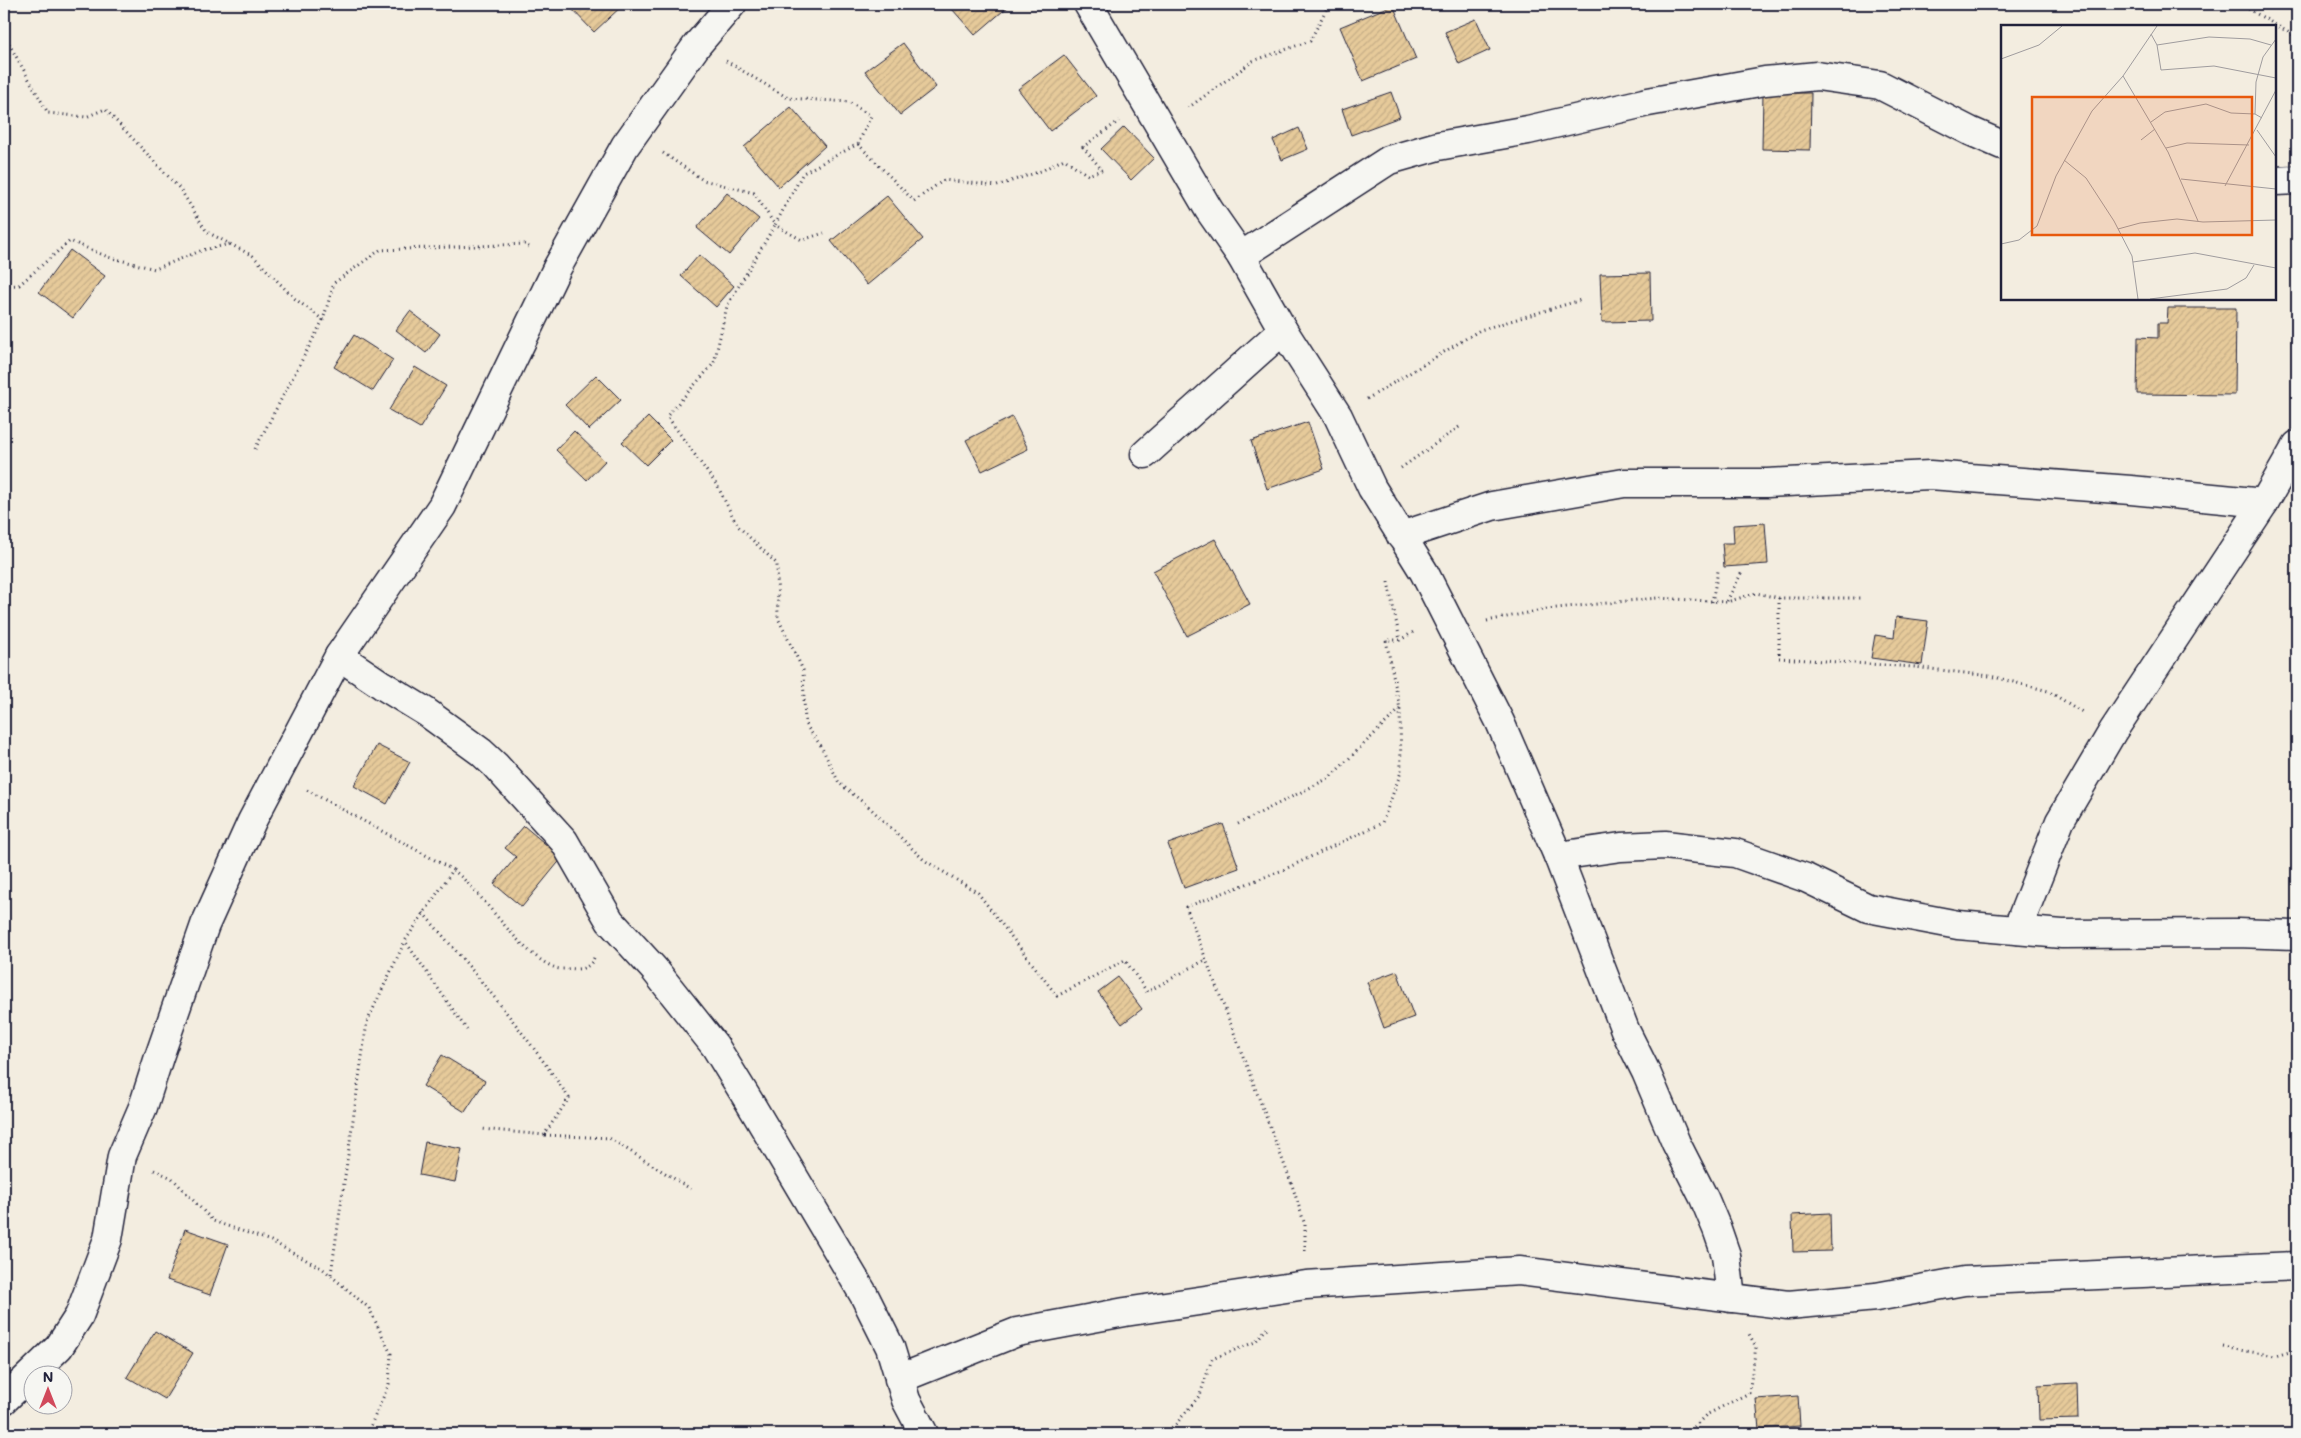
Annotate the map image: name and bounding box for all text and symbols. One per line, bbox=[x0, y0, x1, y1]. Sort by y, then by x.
inset map bbox=[2001, 25, 2276, 300]
north arrow bbox=[22, 1366, 72, 1416]
text: N bbox=[43, 1367, 53, 1386]

